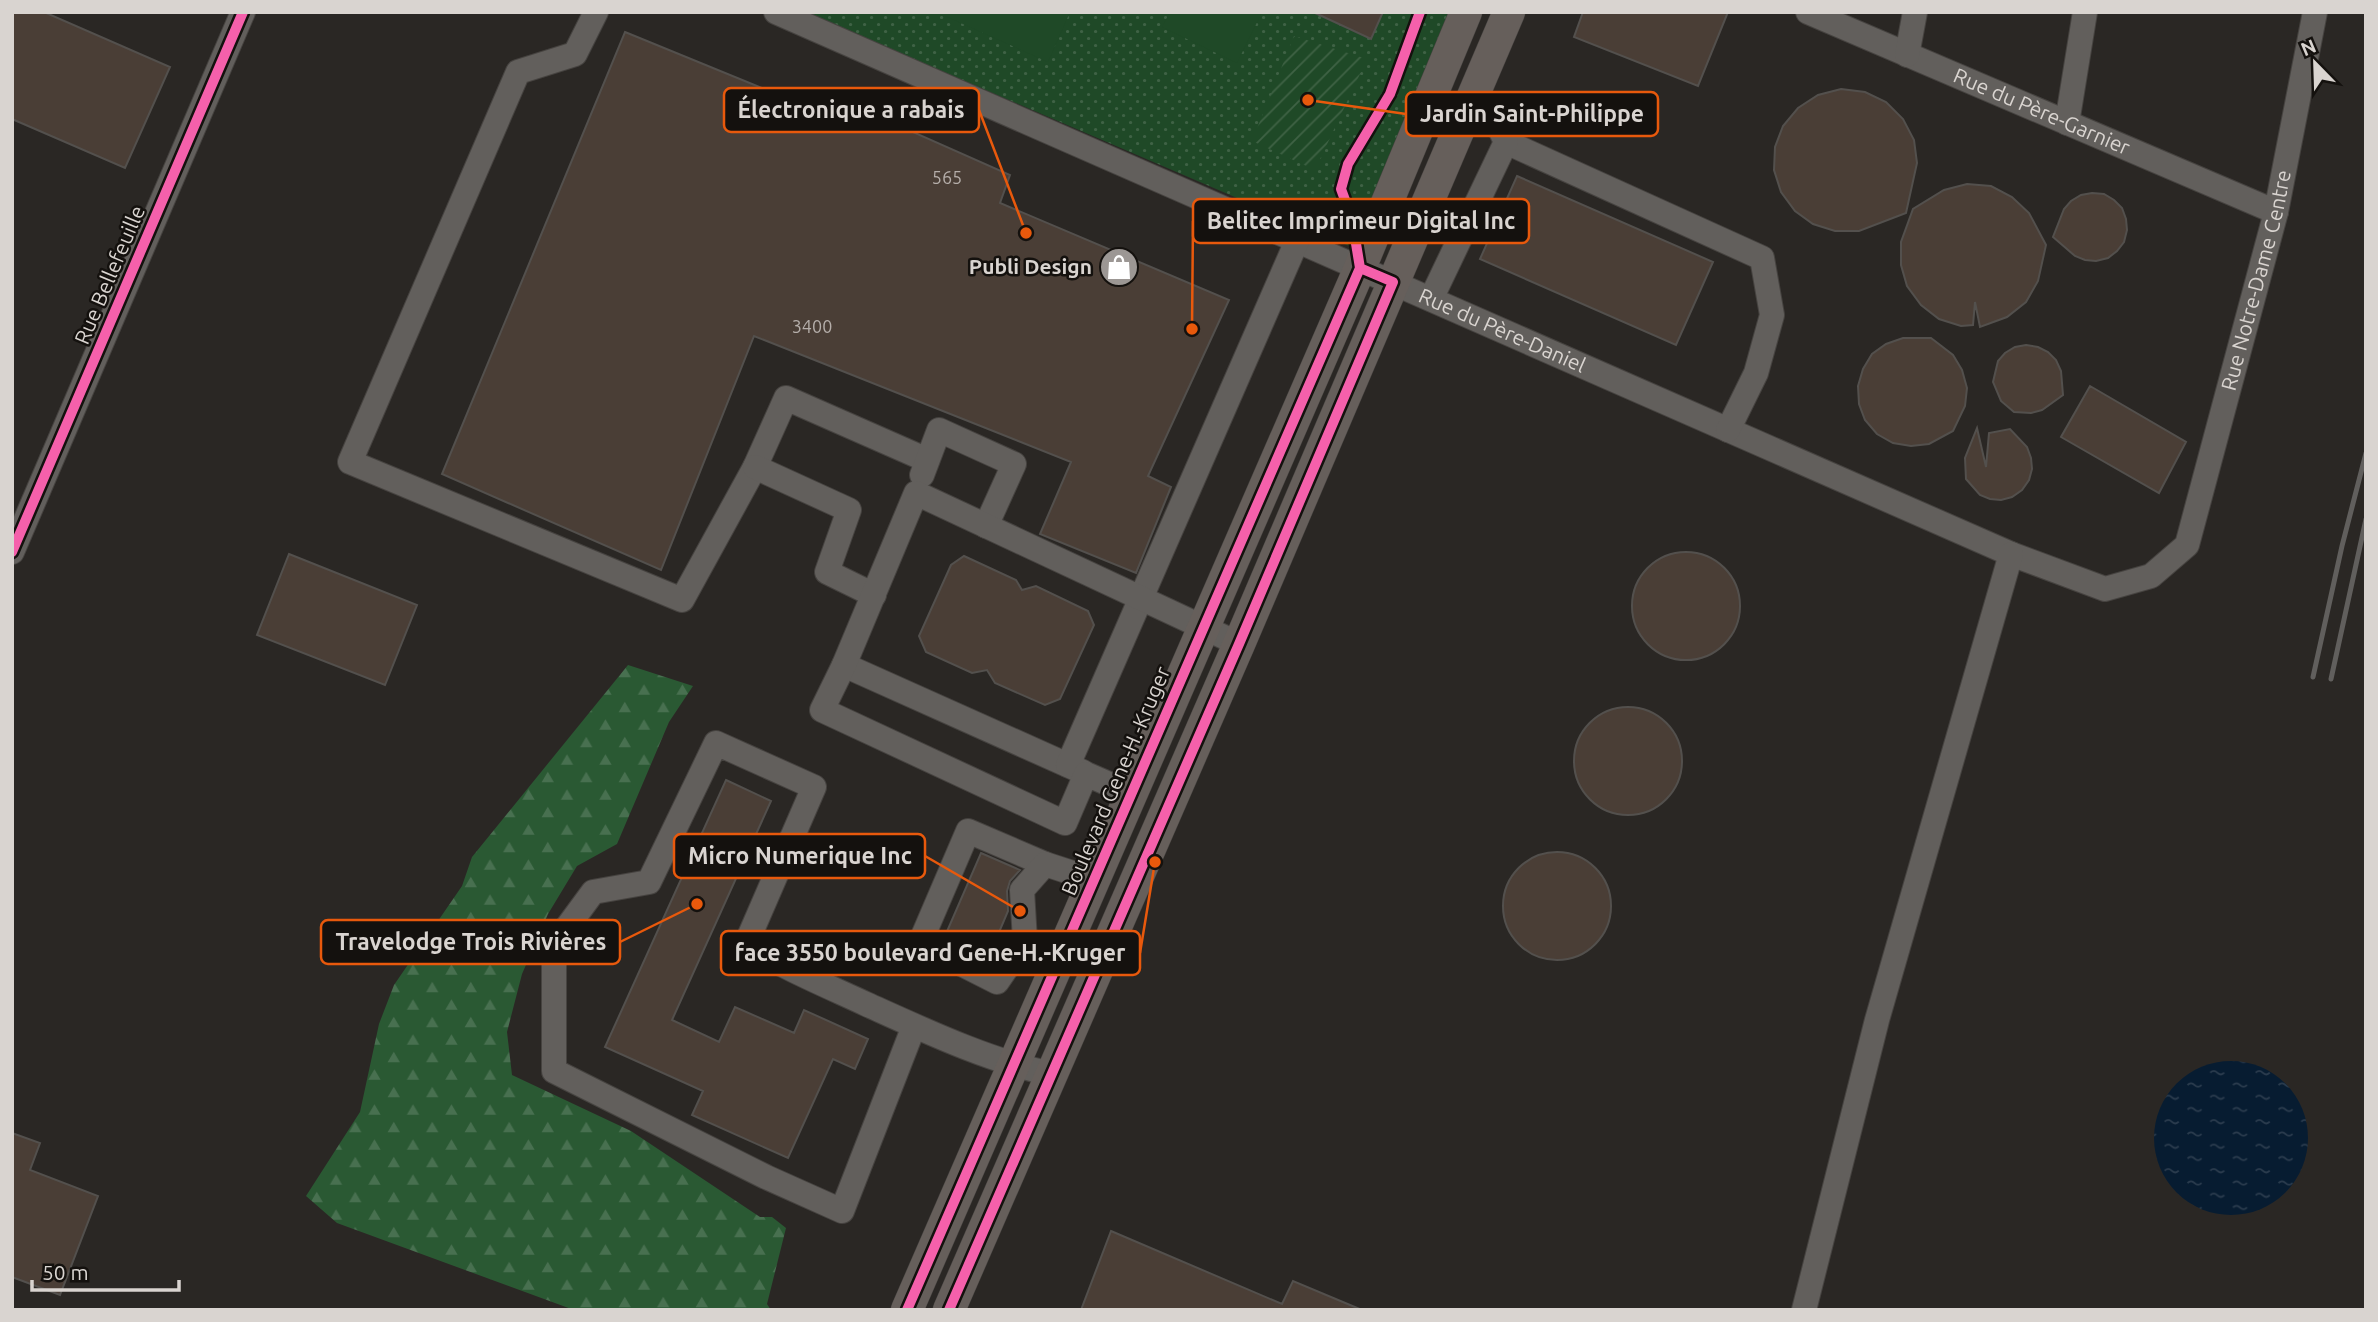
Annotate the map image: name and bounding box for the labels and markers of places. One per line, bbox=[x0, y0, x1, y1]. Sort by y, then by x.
callout: Électronique a rabais bbox=[724, 88, 979, 132]
callout: Jardin Saint-Philippe bbox=[1406, 92, 1658, 136]
callout: Belitec Imprimeur Digital Inc bbox=[1193, 199, 1529, 243]
shop icon: Publi Design bbox=[1098, 246, 1140, 288]
place label: Publi Design bbox=[969, 254, 1092, 278]
callout: Micro Numerique Inc bbox=[674, 834, 925, 878]
callout: Travelodge Trois Rivières bbox=[321, 920, 620, 964]
callout: face 3550 boulevard Gene-H.-Kruger bbox=[721, 931, 1140, 975]

